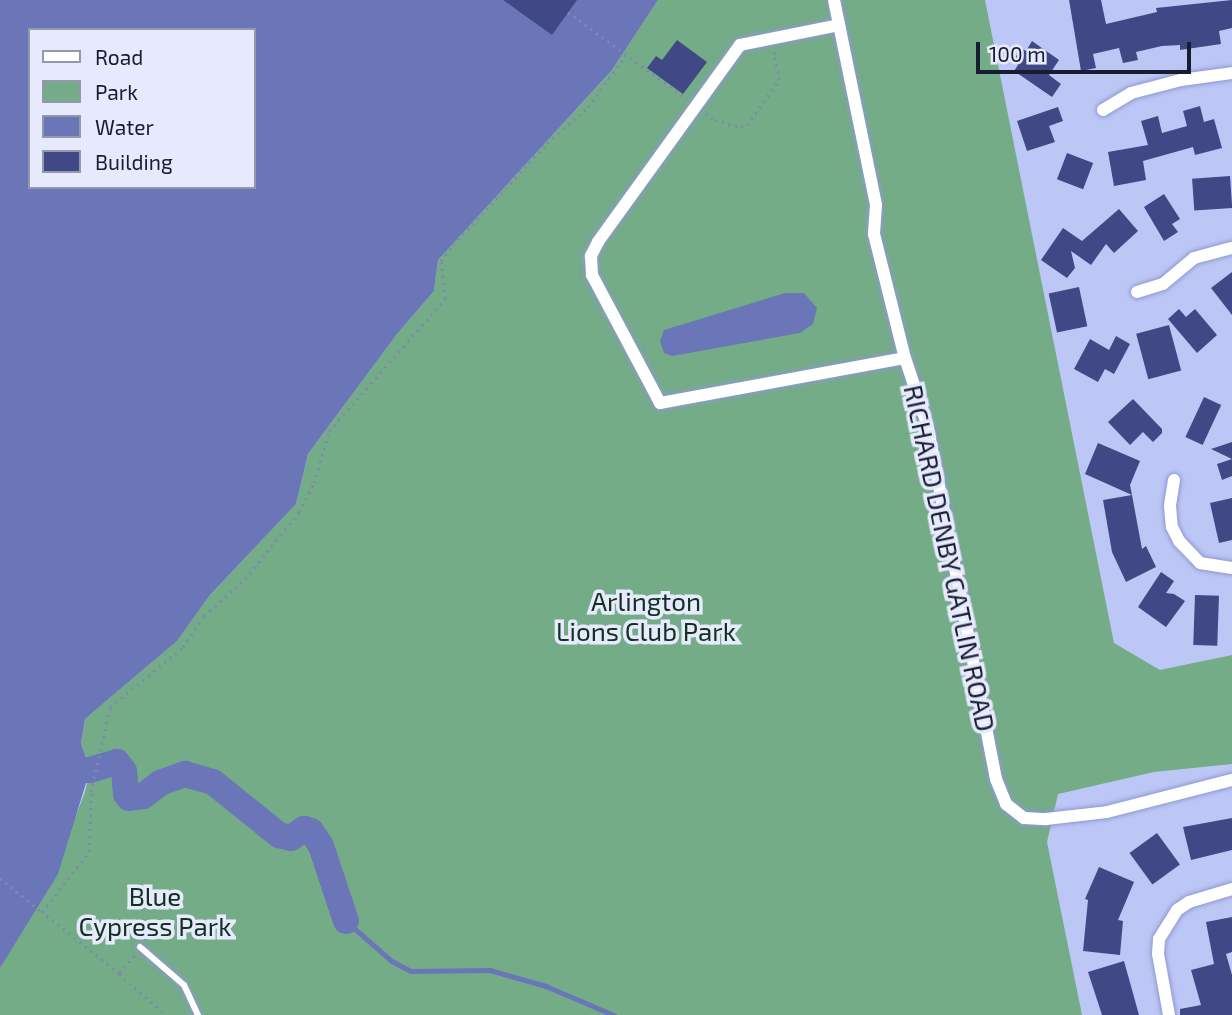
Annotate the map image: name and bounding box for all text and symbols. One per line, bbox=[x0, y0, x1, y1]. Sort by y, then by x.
legend bbox=[28, 28, 256, 189]
scale bar bbox=[980, 28, 1195, 72]
text: 100 m bbox=[989, 41, 1046, 66]
text: Road bbox=[95, 44, 143, 69]
text: Park bbox=[95, 79, 138, 104]
text: Water bbox=[95, 114, 154, 139]
text: Building bbox=[95, 149, 173, 174]
street label: RICHARD DENBY GATLIN ROAD bbox=[898, 382, 1002, 734]
park label: Arlington Lions Club Park bbox=[556, 585, 736, 646]
park label: Blue Cypress Park bbox=[79, 880, 231, 942]

